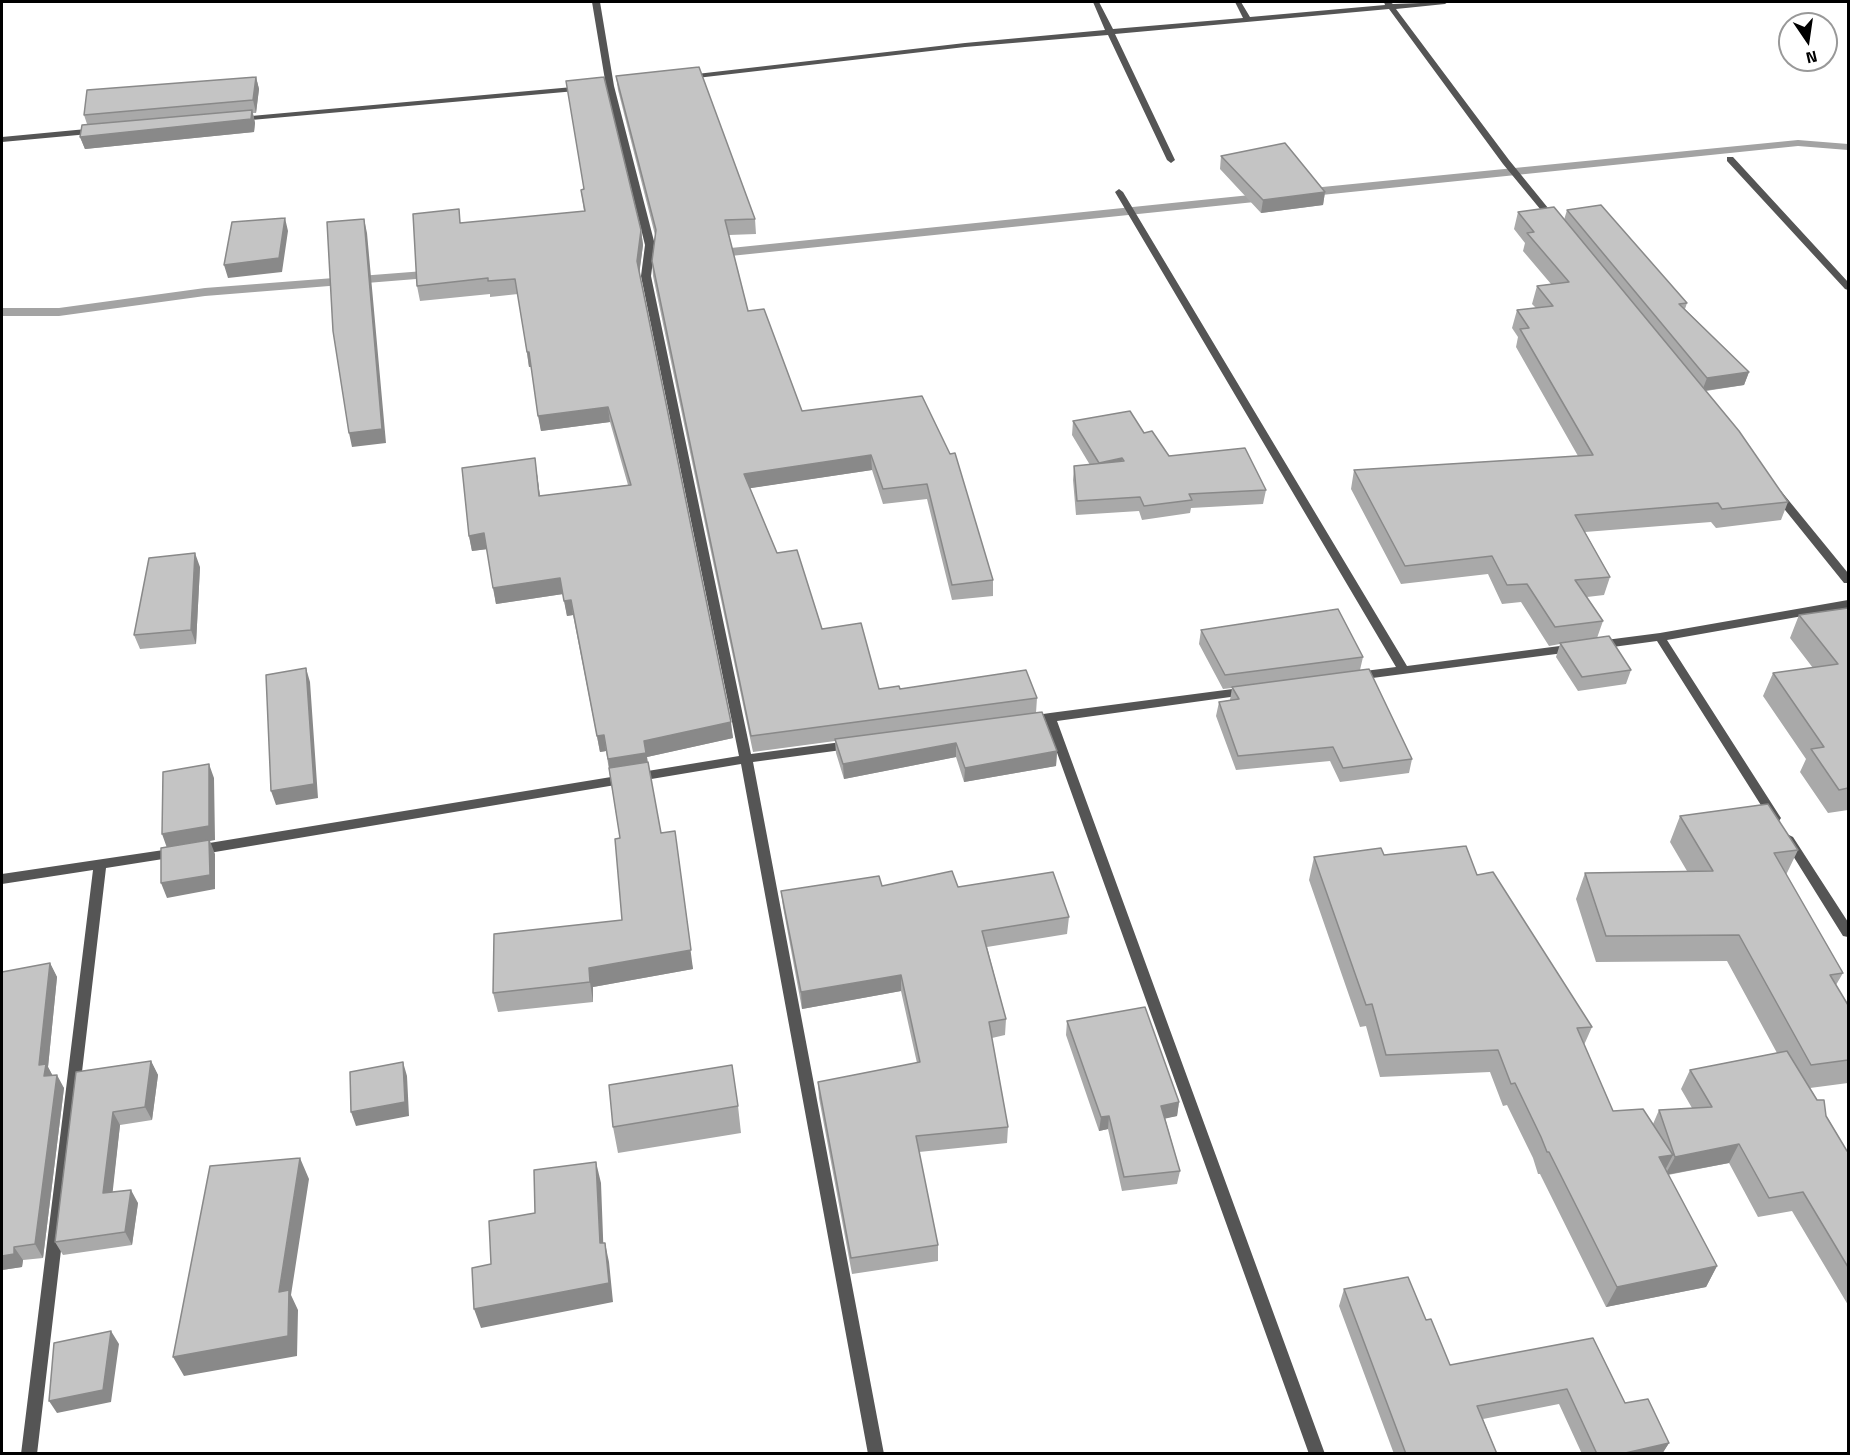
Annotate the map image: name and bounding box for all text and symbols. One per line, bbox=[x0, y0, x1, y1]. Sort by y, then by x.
north arrow bbox=[1778, 12, 1838, 72]
text: N bbox=[1803, 45, 1820, 71]

